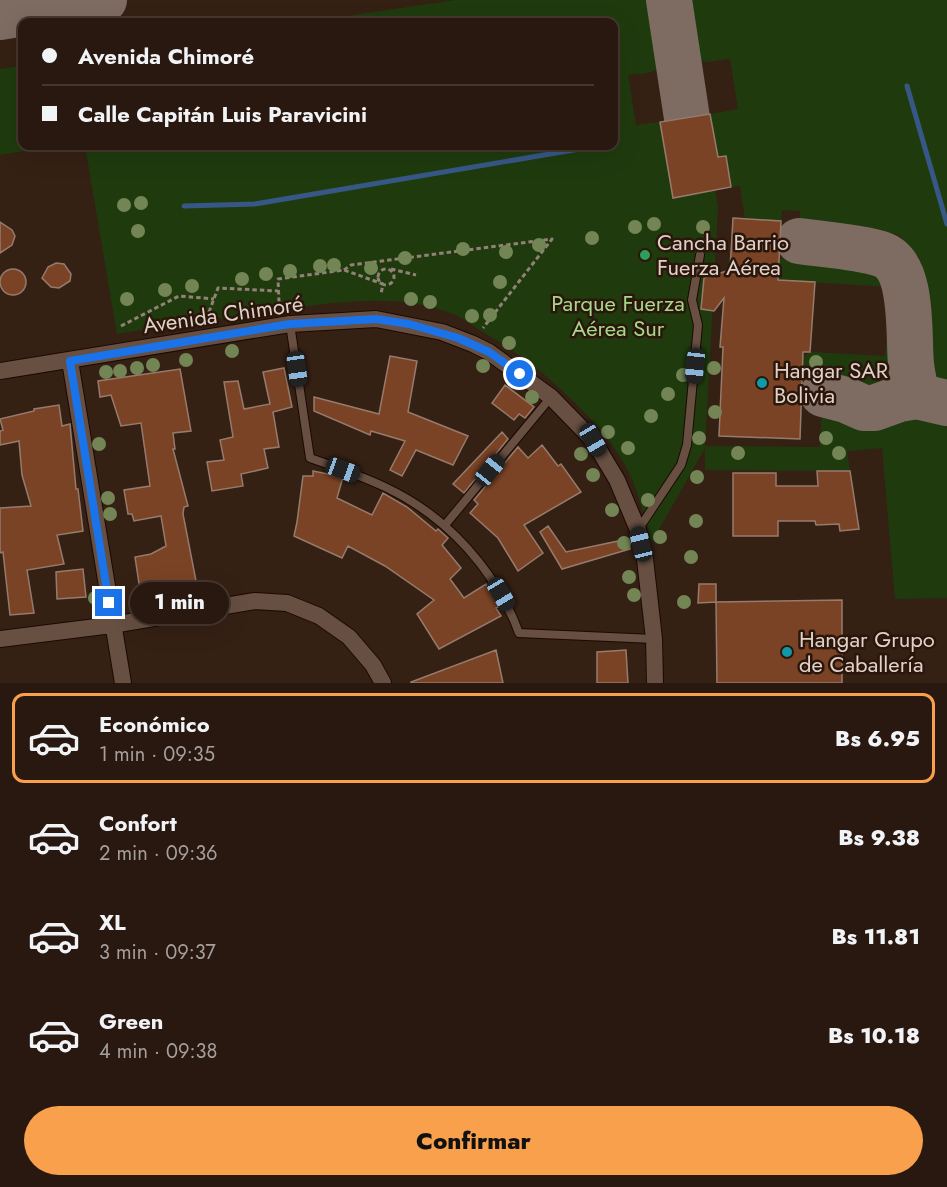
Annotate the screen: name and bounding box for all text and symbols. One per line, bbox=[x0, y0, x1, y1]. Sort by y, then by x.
text: Avenida Chimoré bbox=[78, 40, 254, 72]
text: Calle Capitán Luis Paravicini bbox=[78, 98, 367, 130]
place label: Cancha Barrio Fuerza Aérea bbox=[657, 226, 789, 283]
marker: Cancha Barrio Fuerza Aérea bbox=[638, 248, 652, 262]
street label: Avenida Chimoré bbox=[141, 287, 305, 341]
park label: Parque Fuerza Aérea Sur bbox=[551, 287, 685, 344]
car bbox=[684, 347, 706, 385]
car bbox=[286, 350, 308, 388]
place label: Hangar SAR Bolivia bbox=[774, 354, 889, 411]
route start bbox=[506, 360, 533, 387]
marker: Hangar SAR Bolivia bbox=[755, 376, 769, 390]
car bbox=[576, 420, 610, 460]
car bbox=[472, 450, 508, 490]
car bbox=[323, 455, 363, 485]
car bbox=[628, 524, 654, 564]
car bbox=[484, 574, 518, 614]
callout: 1 min bbox=[130, 582, 229, 624]
text: 1 min bbox=[154, 588, 205, 617]
route end bbox=[95, 589, 122, 616]
place label: Hangar Grupo de Caballería bbox=[799, 623, 935, 680]
marker: Hangar Grupo de Caballería bbox=[780, 645, 794, 659]
text: Económico bbox=[99, 708, 210, 740]
icon: car bbox=[27, 711, 81, 765]
text: Bs 6.95 bbox=[835, 722, 920, 754]
text: 1 min · 09:35 bbox=[99, 740, 215, 769]
text: Confort bbox=[99, 807, 177, 839]
icon: car bbox=[27, 810, 81, 864]
text: Bs 9.38 bbox=[838, 821, 920, 853]
text: 2 min · 09:36 bbox=[99, 839, 218, 868]
text: XL bbox=[99, 906, 126, 938]
icon: car bbox=[27, 909, 81, 963]
text: Bs 11.81 bbox=[831, 920, 920, 952]
text: 3 min · 09:37 bbox=[99, 938, 216, 967]
text: Green bbox=[99, 1005, 163, 1037]
icon: car bbox=[27, 1008, 81, 1062]
text: Bs 10.18 bbox=[828, 1019, 920, 1051]
text: 4 min · 09:38 bbox=[99, 1037, 217, 1066]
button: Confirmar bbox=[24, 1106, 923, 1175]

